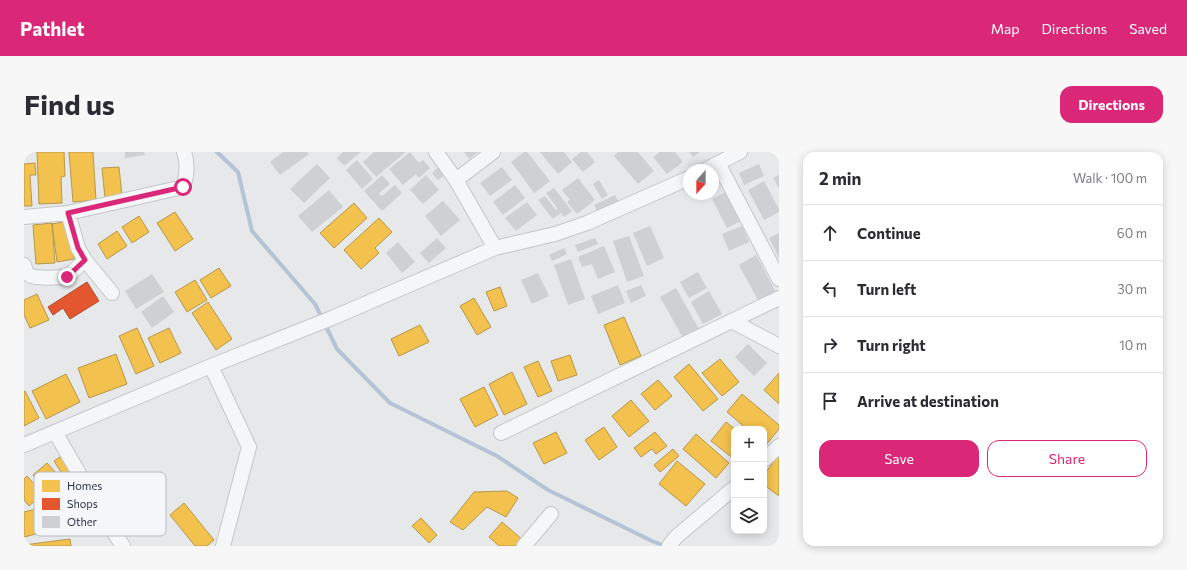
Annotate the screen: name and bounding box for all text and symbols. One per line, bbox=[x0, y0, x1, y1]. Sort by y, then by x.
text: Pathlet bbox=[20, 17, 85, 40]
text: Map bbox=[991, 20, 1020, 37]
text: Directions bbox=[1042, 20, 1107, 37]
text: Saved bbox=[1129, 20, 1167, 37]
button: Directions bbox=[1060, 86, 1163, 123]
text: Find us bbox=[24, 87, 115, 121]
north arrow bbox=[683, 164, 719, 200]
text: 2 min bbox=[819, 168, 861, 189]
text: Walk · 100 m bbox=[1073, 170, 1147, 186]
route start bbox=[174, 178, 192, 196]
icon: ahead bbox=[819, 222, 841, 244]
text: Continue bbox=[857, 224, 921, 242]
text: 60 m bbox=[1117, 225, 1147, 241]
route end bbox=[58, 268, 76, 286]
icon: left bbox=[819, 278, 841, 300]
text: Turn left bbox=[857, 280, 916, 298]
text: 30 m bbox=[1117, 281, 1147, 297]
icon: right bbox=[819, 334, 841, 356]
text: Turn right bbox=[857, 336, 926, 354]
text: 10 m bbox=[1119, 337, 1147, 353]
icon: arrive bbox=[819, 390, 841, 412]
text: Arrive at destination bbox=[857, 392, 999, 410]
map controls bbox=[731, 426, 767, 534]
button: + bbox=[731, 426, 767, 462]
button: Save bbox=[819, 440, 979, 477]
button: Share bbox=[987, 440, 1147, 477]
button: − bbox=[731, 462, 767, 498]
legend bbox=[34, 472, 166, 536]
text: Homes bbox=[67, 479, 102, 492]
text: Shops bbox=[67, 497, 98, 510]
button: layers bbox=[731, 498, 767, 534]
text: Other bbox=[67, 515, 98, 528]

